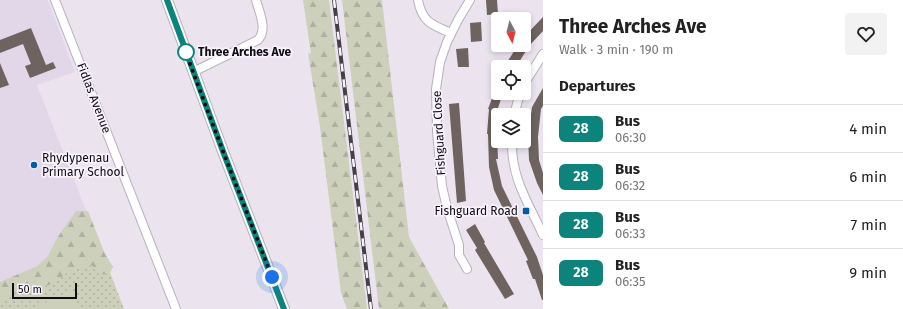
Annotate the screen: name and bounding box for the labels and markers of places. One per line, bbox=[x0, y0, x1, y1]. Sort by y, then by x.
marker: Three Arches Ave bbox=[177, 43, 195, 61]
place label: Three Arches Ave bbox=[198, 45, 292, 59]
place label: Rhydypenau Primary School bbox=[42, 151, 125, 179]
marker: Rhydypenau Primary School bbox=[29, 160, 39, 170]
place label: Fishguard Road bbox=[435, 204, 518, 218]
marker: Fishguard Road bbox=[521, 206, 531, 216]

